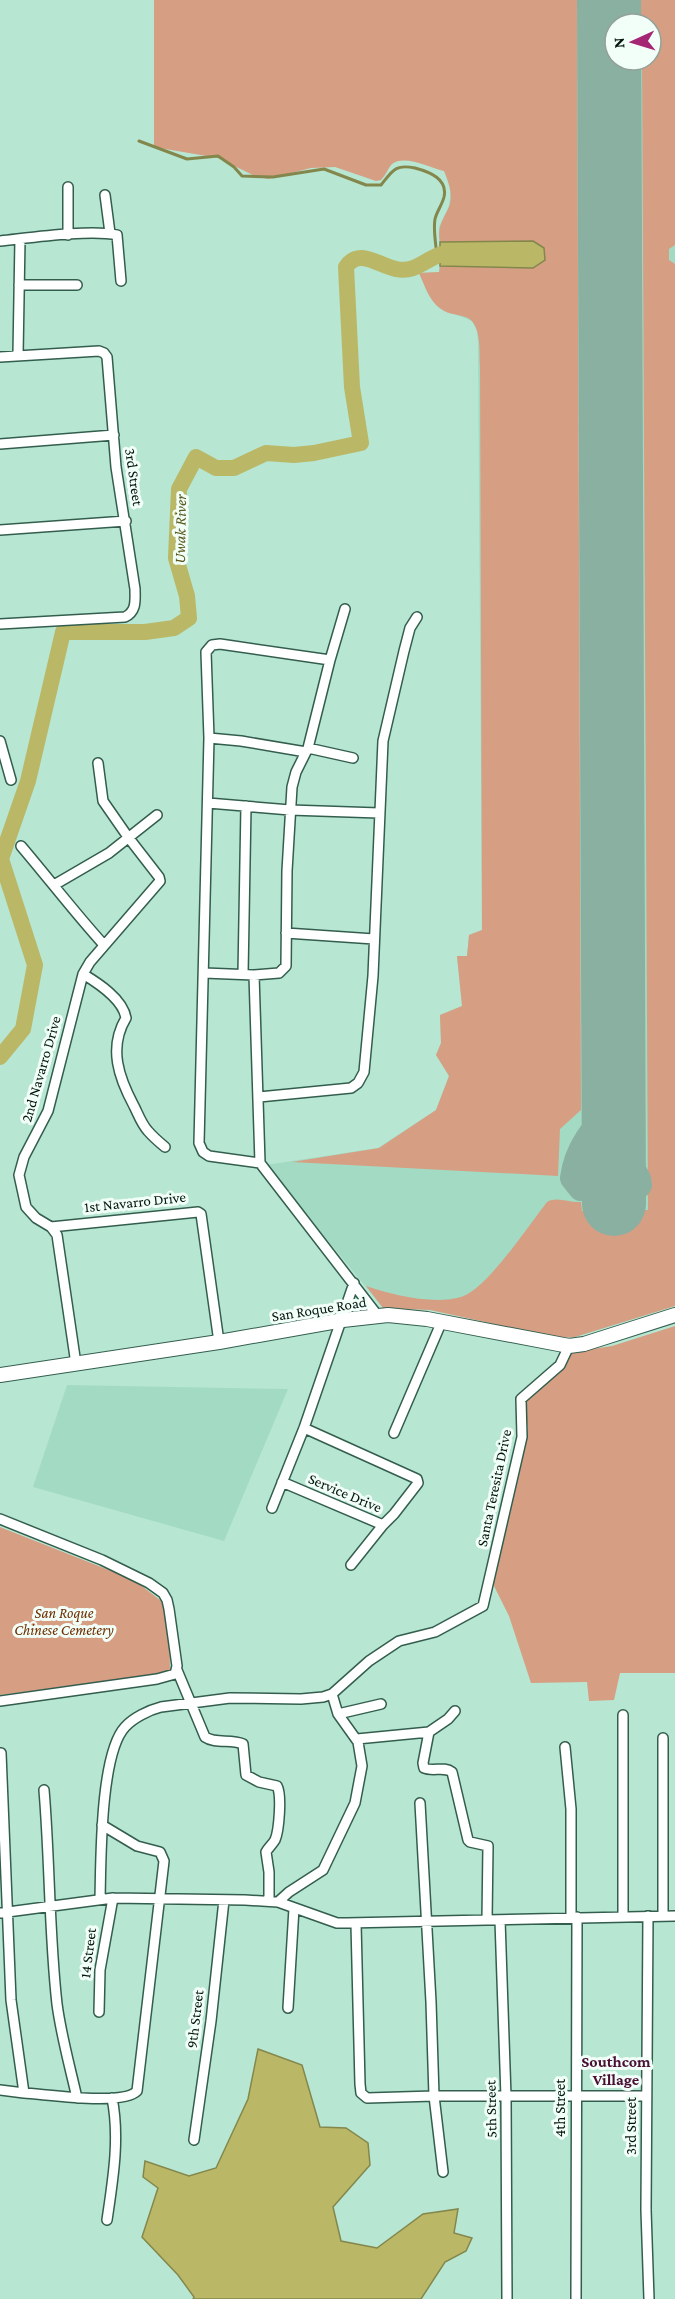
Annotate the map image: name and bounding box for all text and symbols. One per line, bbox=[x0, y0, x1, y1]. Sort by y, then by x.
north arrow bbox=[603, 12, 663, 72]
text: N bbox=[610, 37, 627, 49]
street label: 3rd Street bbox=[122, 447, 146, 508]
water label: Uwak River bbox=[171, 494, 189, 564]
street label: 2nd Navarro Drive bbox=[18, 1014, 64, 1124]
street label: 1st Navarro Drive bbox=[83, 1189, 187, 1215]
street label: San Roque Road bbox=[270, 1294, 368, 1325]
street label: Santa Teresita Drive bbox=[474, 1427, 514, 1548]
street label: Service Drive bbox=[306, 1470, 384, 1516]
park label: San Roque Chinese Cemetery bbox=[14, 1605, 114, 1639]
street label: 14 Street bbox=[77, 1926, 99, 1979]
street label: 9th Street bbox=[183, 1988, 207, 2049]
district label: Southcom Village bbox=[581, 2053, 651, 2088]
street label: 4th Street bbox=[552, 2078, 568, 2137]
street label: 5th Street bbox=[482, 2079, 500, 2138]
street label: 3rd Street bbox=[623, 2096, 639, 2155]

